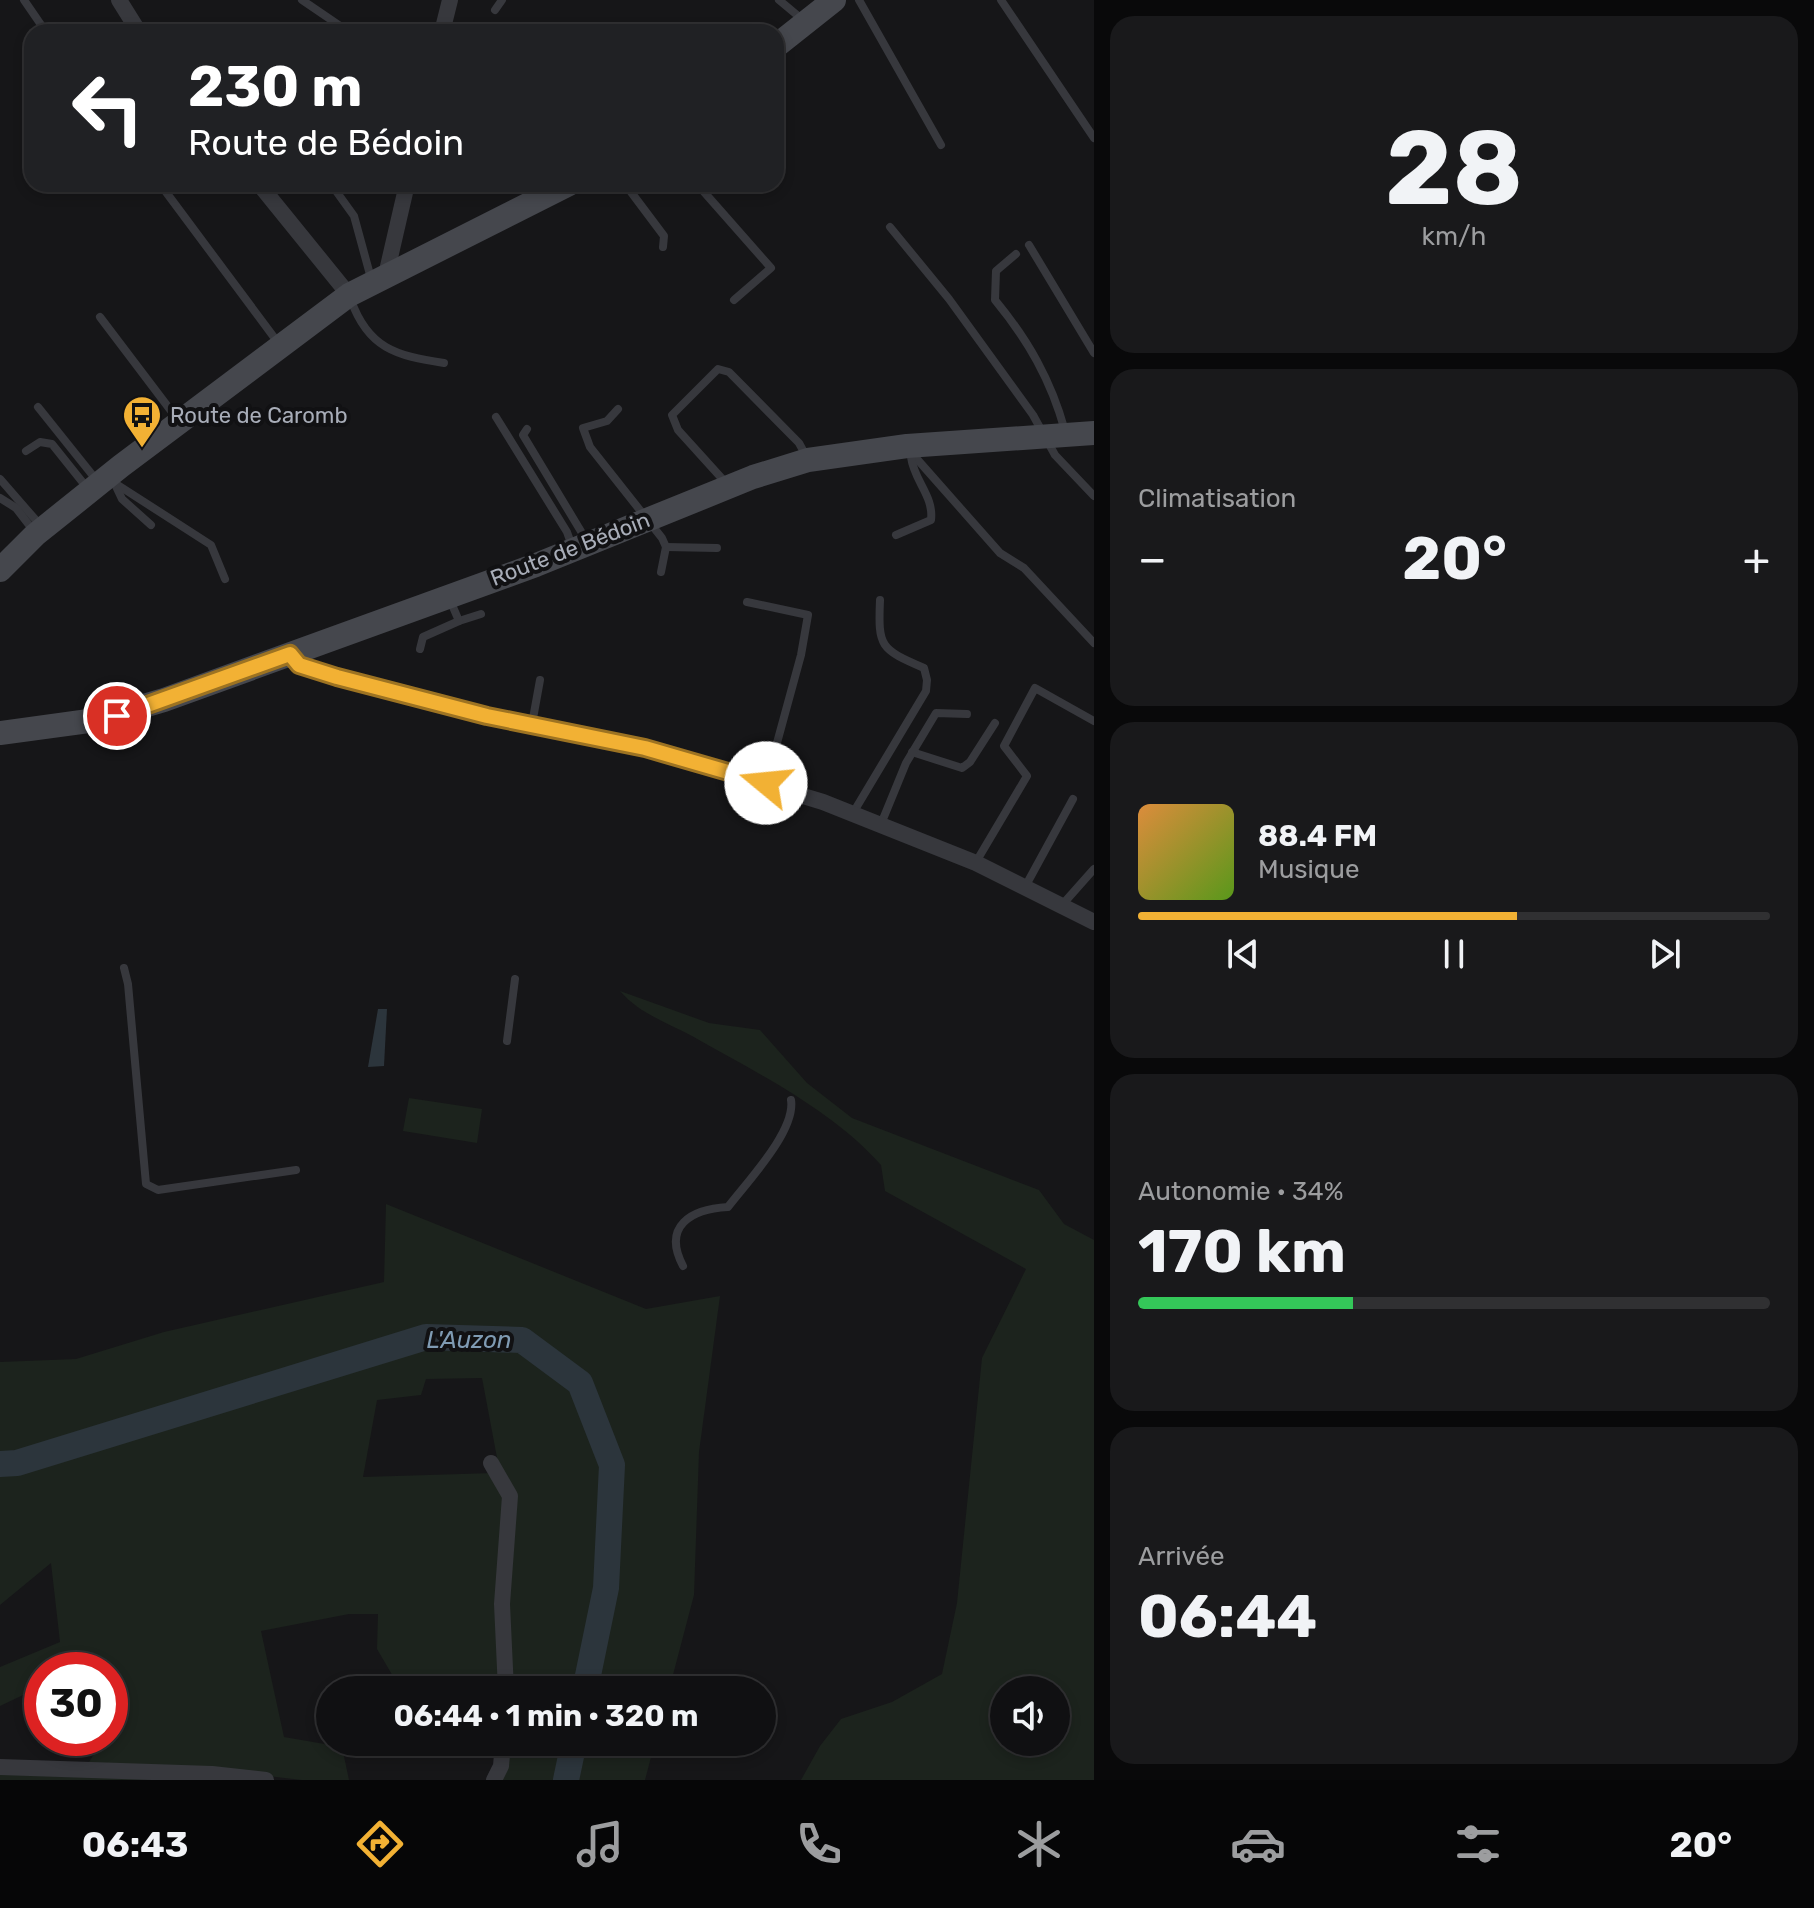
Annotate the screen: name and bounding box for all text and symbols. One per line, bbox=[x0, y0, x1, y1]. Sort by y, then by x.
text: 230 m bbox=[188, 54, 363, 120]
icon: left bbox=[56, 56, 160, 160]
text: 28 bbox=[1385, 107, 1523, 230]
text: Route de Bédoin bbox=[188, 121, 464, 164]
text: km/h bbox=[1422, 221, 1486, 252]
bus stop icon: Route de Caromb bbox=[121, 394, 163, 449]
place label: Route de Caromb bbox=[170, 402, 347, 429]
text: Climatisation bbox=[1138, 483, 1296, 514]
street label: Route de Bédoin bbox=[486, 506, 654, 592]
text: 20° bbox=[1402, 523, 1507, 594]
text: − bbox=[1138, 533, 1167, 585]
text: + bbox=[1743, 533, 1770, 585]
pin bbox=[83, 682, 151, 750]
icon: arrive bbox=[95, 694, 139, 738]
position arrow bbox=[724, 741, 808, 825]
text: 88.4 FM bbox=[1258, 818, 1377, 854]
text: Musique bbox=[1258, 854, 1360, 885]
icon: previous bbox=[1221, 932, 1265, 976]
icon: pause bbox=[1432, 932, 1476, 976]
icon: next bbox=[1643, 932, 1687, 976]
text: Autonomie · 34% bbox=[1138, 1176, 1344, 1207]
text: 170 km bbox=[1138, 1216, 1346, 1287]
water label: L'Auzon bbox=[426, 1326, 512, 1354]
text: Arrivée bbox=[1138, 1541, 1225, 1572]
text: 06:44 bbox=[1138, 1581, 1317, 1652]
speed limit sign: 30 bbox=[24, 1652, 128, 1756]
map controls bbox=[990, 1676, 1070, 1756]
button: sound bbox=[990, 1676, 1070, 1756]
text: 06:44 · 1 min · 320 m bbox=[393, 1698, 699, 1734]
icon: directions bbox=[352, 1816, 408, 1872]
icon: music bbox=[572, 1816, 628, 1872]
icon: phone bbox=[791, 1816, 847, 1872]
icon: climate bbox=[1011, 1816, 1067, 1872]
icon: car bbox=[1230, 1816, 1286, 1872]
icon: filters bbox=[1450, 1816, 1506, 1872]
text: 06:43 bbox=[82, 1823, 189, 1866]
text: 20° bbox=[1669, 1823, 1732, 1866]

